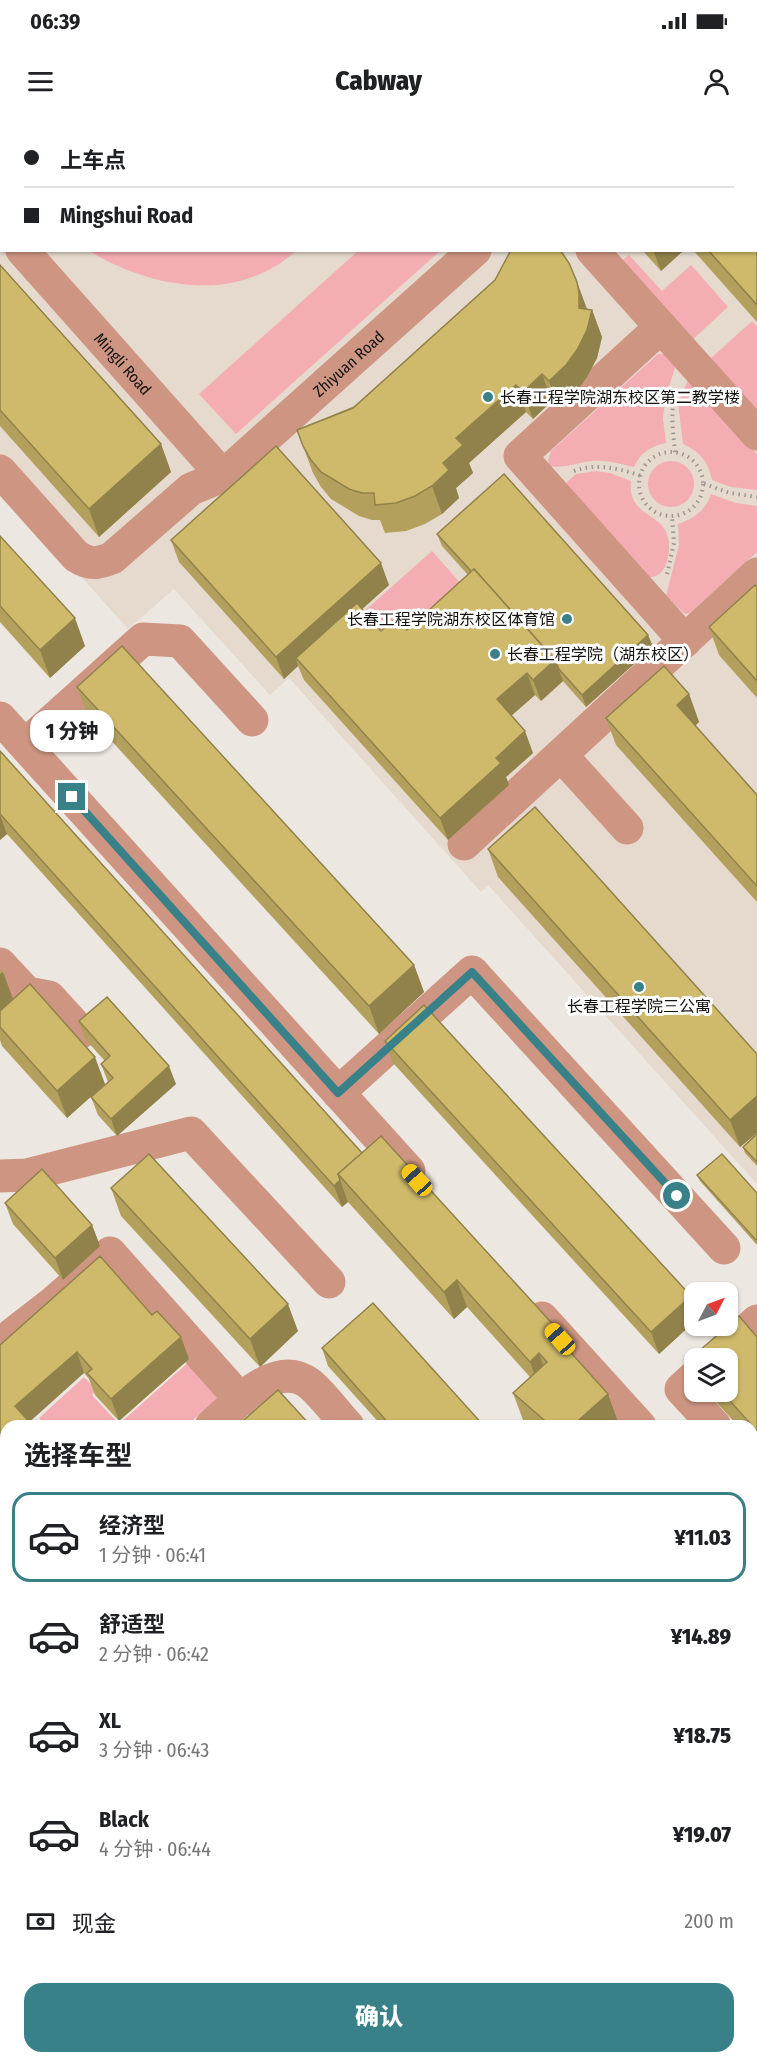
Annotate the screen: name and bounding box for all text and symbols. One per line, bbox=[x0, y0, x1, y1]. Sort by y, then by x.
text: 06:39 bbox=[30, 8, 81, 35]
icon: menu bbox=[24, 65, 57, 98]
text: Cabway bbox=[335, 65, 422, 97]
icon: person bbox=[700, 65, 733, 98]
text: 上车点 bbox=[60, 147, 126, 174]
text: Mingshui Road bbox=[60, 202, 193, 229]
street label: Zhiyuan Road bbox=[309, 327, 388, 401]
street label: Mingli Road bbox=[90, 329, 155, 399]
place label: 长春工程学院湖东校区第二教学楼 bbox=[500, 388, 740, 407]
marker: 长春工程学院湖东校区第二教学楼 bbox=[481, 390, 495, 404]
place label: 长春工程学院湖东校区体育馆 bbox=[347, 610, 555, 629]
marker: 长春工程学院湖东校区体育馆 bbox=[560, 612, 574, 626]
place label: 长春工程学院（湖东校区） bbox=[507, 645, 699, 664]
marker: 长春工程学院（湖东校区） bbox=[488, 647, 502, 661]
callout: 1 分钟 bbox=[30, 710, 114, 752]
text: 1 分钟 bbox=[46, 719, 98, 743]
route end bbox=[58, 783, 85, 810]
marker: 长春工程学院三公寓 bbox=[632, 980, 646, 994]
place label: 长春工程学院三公寓 bbox=[567, 997, 711, 1016]
car bbox=[398, 1161, 436, 1199]
route start bbox=[663, 1182, 690, 1209]
north arrow bbox=[684, 1282, 738, 1336]
map controls bbox=[684, 1282, 738, 1402]
car bbox=[541, 1320, 579, 1358]
button: layers bbox=[684, 1348, 738, 1402]
text: 选择车型 bbox=[24, 1440, 132, 1472]
icon: car bbox=[27, 1510, 81, 1564]
text: 经济型 bbox=[99, 1512, 165, 1539]
text: ¥11.03 bbox=[674, 1524, 731, 1551]
text: 1 分钟 · 06:41 bbox=[99, 1543, 206, 1567]
icon: car bbox=[27, 1609, 81, 1663]
text: 舒适型 bbox=[99, 1611, 165, 1638]
text: ¥14.89 bbox=[671, 1623, 731, 1650]
text: 2 分钟 · 06:42 bbox=[99, 1642, 209, 1666]
text: XL bbox=[99, 1707, 121, 1734]
icon: car bbox=[27, 1708, 81, 1762]
text: ¥18.75 bbox=[673, 1722, 731, 1749]
text: 3 分钟 · 06:43 bbox=[99, 1738, 209, 1762]
text: Black bbox=[99, 1806, 149, 1833]
icon: car bbox=[27, 1807, 81, 1861]
text: ¥19.07 bbox=[673, 1821, 731, 1848]
text: 4 分钟 · 06:44 bbox=[99, 1837, 211, 1861]
icon: cash bbox=[24, 1905, 57, 1938]
text: 200 m bbox=[684, 1909, 734, 1933]
text: 现金 bbox=[72, 1910, 116, 1937]
button: 确认 bbox=[24, 1983, 734, 2052]

